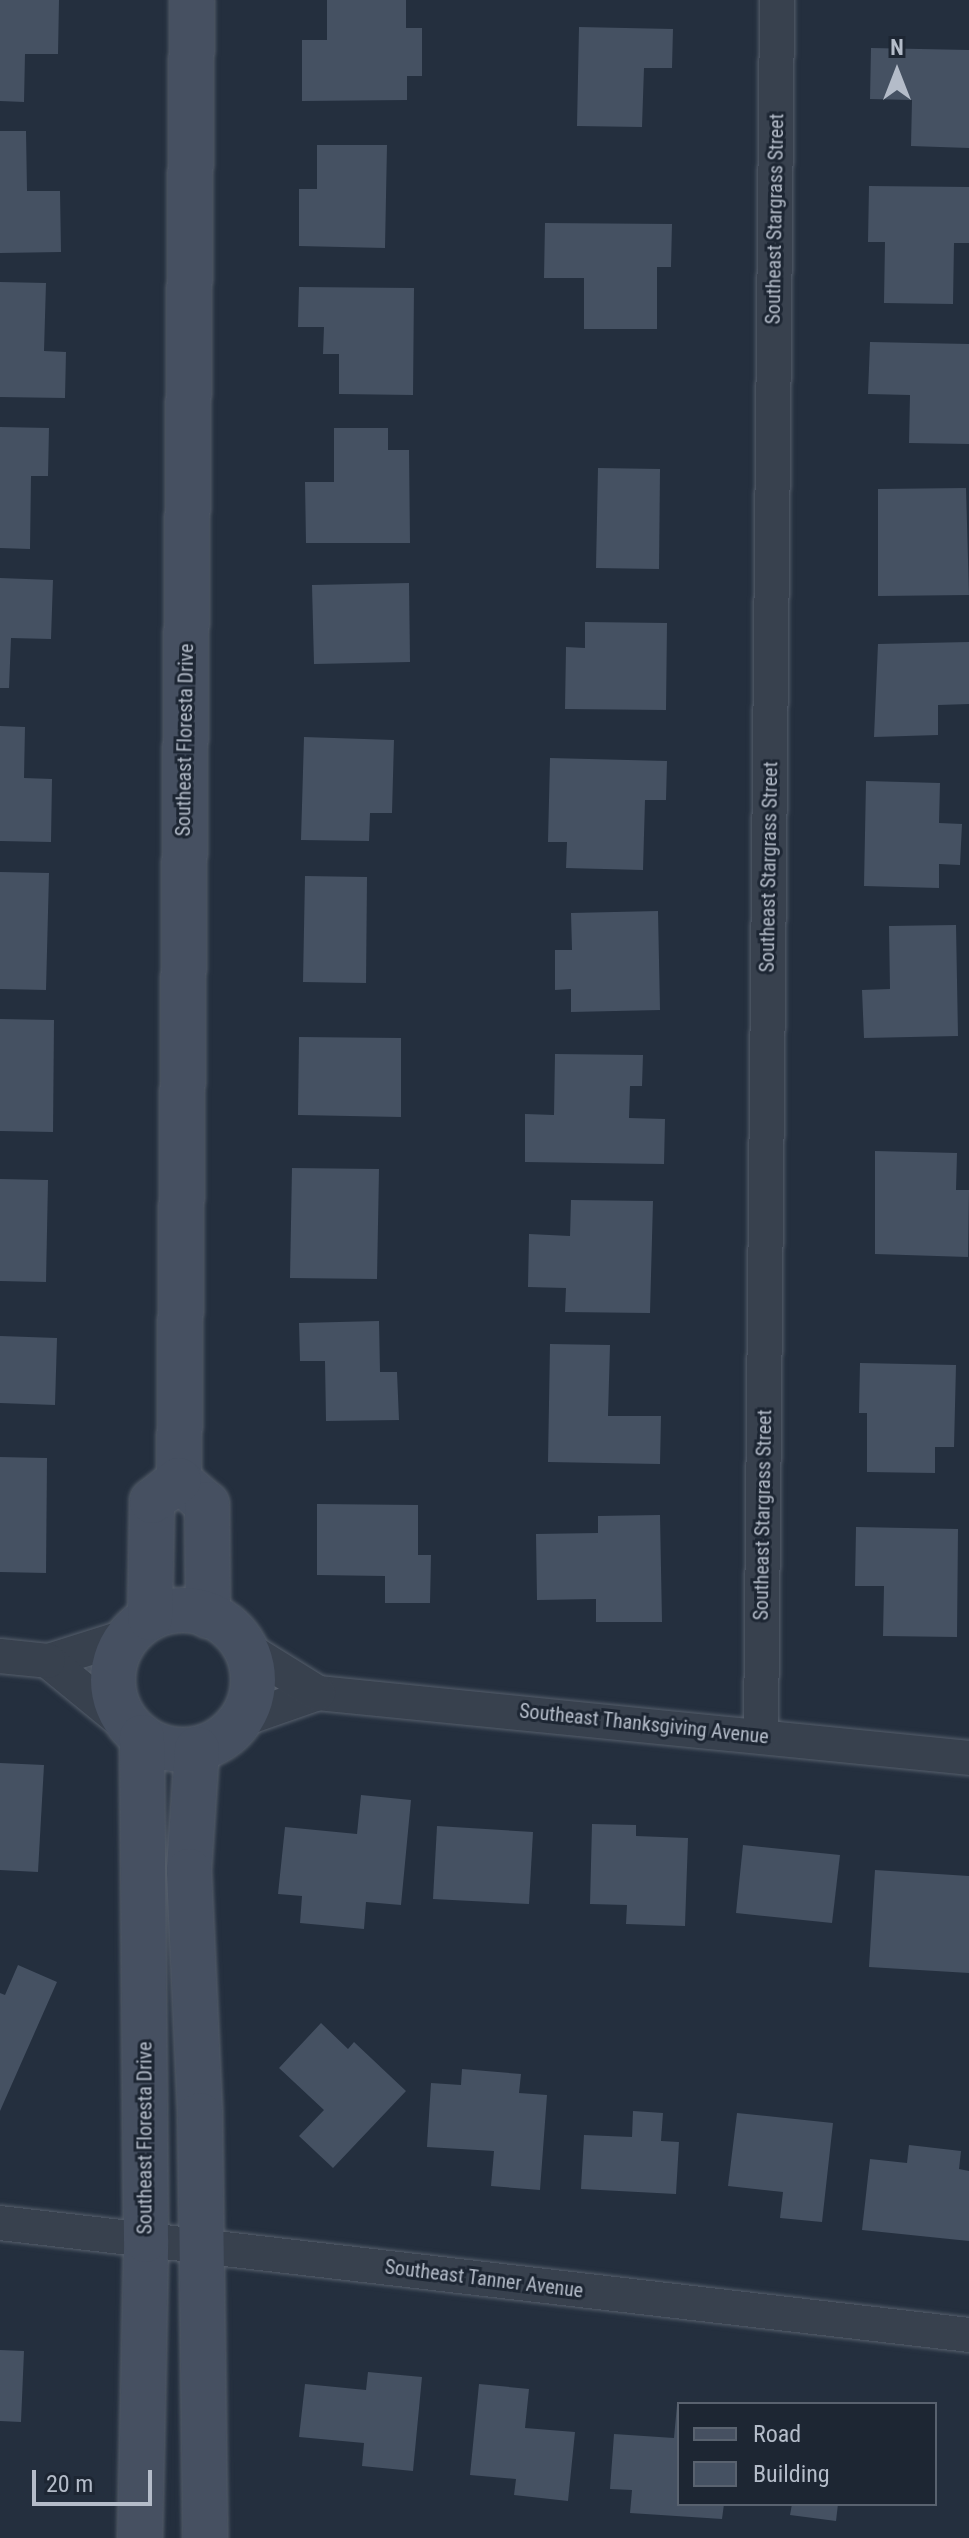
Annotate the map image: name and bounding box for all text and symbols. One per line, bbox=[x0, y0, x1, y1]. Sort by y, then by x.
north arrow bbox=[857, 32, 937, 112]
text: N bbox=[890, 35, 904, 60]
street label: Southeast Stargrass Street bbox=[761, 113, 789, 325]
street label: Southeast Floresta Drive bbox=[171, 643, 199, 837]
street label: Southeast Stargrass Street bbox=[755, 761, 783, 973]
street label: Southeast Stargrass Street bbox=[749, 1409, 777, 1621]
street label: Southeast Thanksgiving Avenue bbox=[518, 1699, 770, 1749]
street label: Southeast Floresta Drive bbox=[133, 2042, 157, 2234]
street label: Southeast Tanner Avenue bbox=[383, 2255, 585, 2303]
legend bbox=[677, 2402, 937, 2506]
text: Road bbox=[753, 2420, 801, 2448]
scale bar bbox=[36, 2454, 156, 2504]
text: Building bbox=[753, 2460, 830, 2488]
text: 20 m bbox=[46, 2470, 93, 2498]

